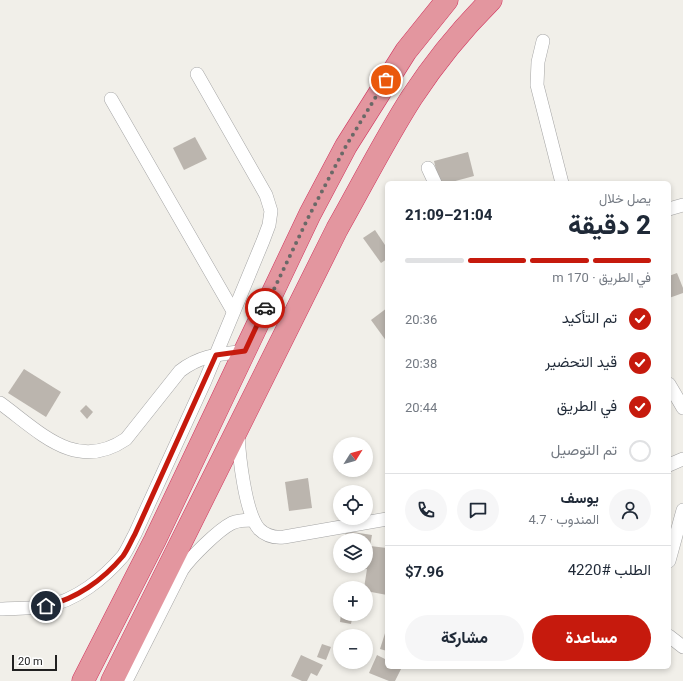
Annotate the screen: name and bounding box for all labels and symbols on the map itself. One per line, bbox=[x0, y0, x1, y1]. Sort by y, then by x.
pin bbox=[369, 63, 403, 97]
courier bbox=[245, 288, 285, 328]
north arrow bbox=[333, 437, 373, 477]
pin bbox=[29, 589, 63, 623]
scale bar bbox=[12, 653, 57, 672]

